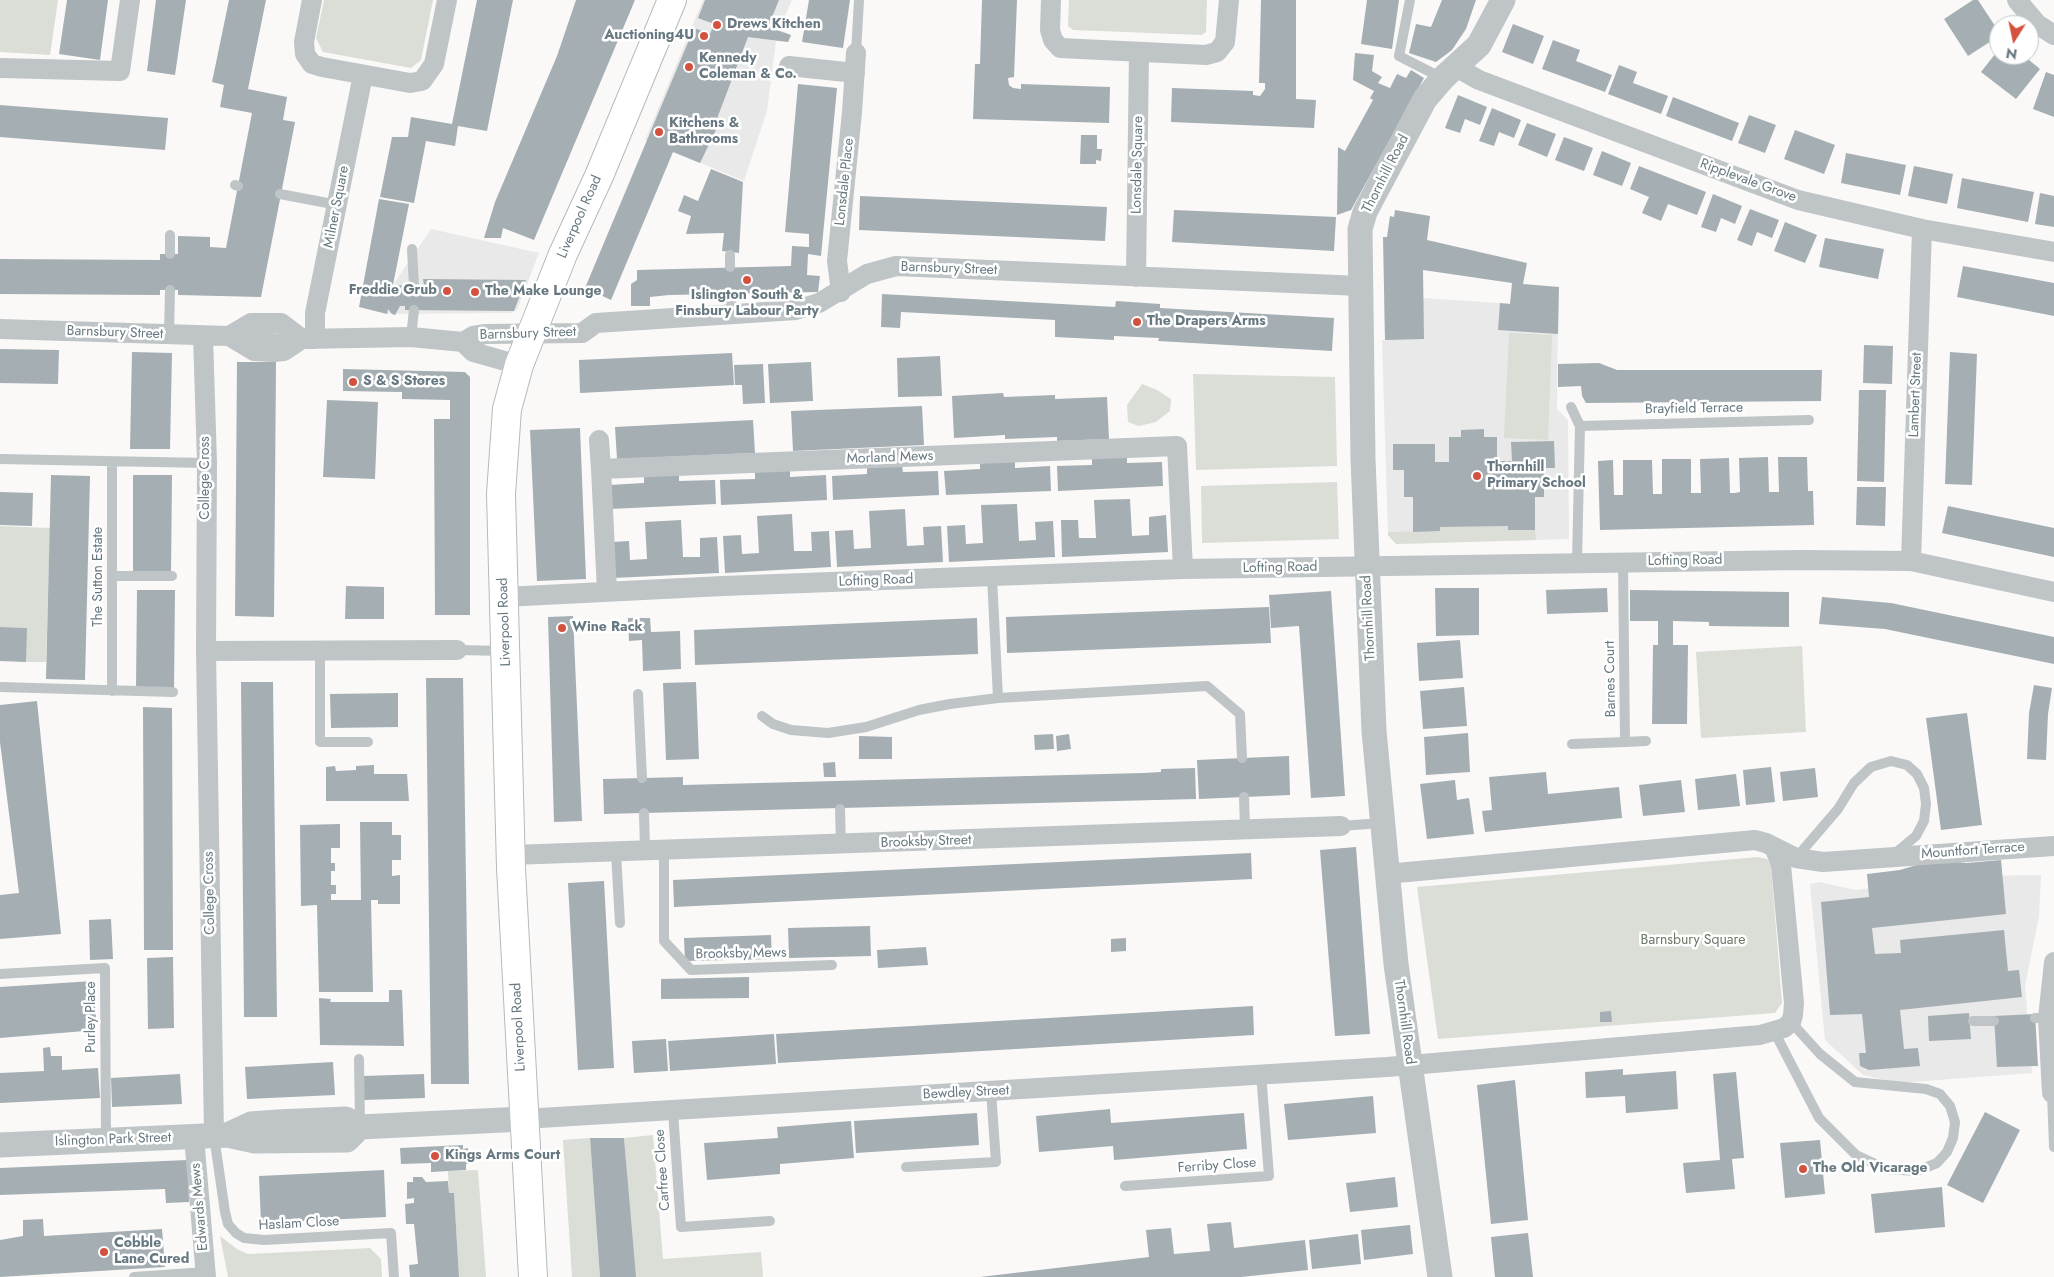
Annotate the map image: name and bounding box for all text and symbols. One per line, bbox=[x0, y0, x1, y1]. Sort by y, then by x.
north arrow bbox=[1989, 15, 2039, 65]
place label: Drews Kitchen bbox=[727, 17, 821, 33]
marker: Drews Kitchen bbox=[711, 19, 723, 31]
place label: Auctioning4U bbox=[604, 28, 694, 44]
marker: Auctioning4U bbox=[698, 30, 710, 42]
text: N bbox=[2004, 43, 2019, 65]
place label: Kennedy Coleman & Co. bbox=[699, 51, 797, 84]
marker: Kennedy Coleman & Co. bbox=[683, 61, 695, 73]
place label: Kitchens & Bathrooms bbox=[669, 116, 739, 148]
street label: Lonsdale Square bbox=[1129, 116, 1147, 214]
marker: Kitchens & Bathrooms bbox=[653, 126, 665, 138]
street label: Thornhill Road bbox=[1359, 132, 1413, 216]
street label: Lonsdale Place bbox=[832, 137, 858, 227]
street label: Ripplevale Grove bbox=[1698, 156, 1798, 206]
street label: Milner Square bbox=[321, 165, 353, 249]
street label: Liverpool Road bbox=[554, 173, 606, 261]
street label: Barnsbury Street bbox=[900, 259, 998, 279]
marker: Islington South & Finsbury Labour Party bbox=[741, 274, 753, 286]
place label: Freddie Grub bbox=[349, 283, 437, 299]
place label: The Make Lounge bbox=[485, 284, 601, 300]
marker: Freddie Grub bbox=[441, 285, 453, 297]
marker: The Make Lounge bbox=[469, 286, 481, 298]
place label: Islington South & Finsbury Labour Party bbox=[675, 288, 819, 321]
place label: The Drapers Arms bbox=[1147, 314, 1266, 330]
marker: The Drapers Arms bbox=[1131, 316, 1143, 328]
street label: Barnsbury Street bbox=[66, 323, 164, 343]
street label: Barnsbury Street bbox=[479, 324, 577, 344]
street label: Lambert Street bbox=[1906, 352, 1926, 438]
place label: S & S Stores bbox=[363, 374, 445, 390]
marker: S & S Stores bbox=[347, 376, 359, 388]
street label: Brayfield Terrace bbox=[1645, 400, 1743, 418]
street label: College Cross bbox=[198, 436, 214, 520]
street label: Morland Mews bbox=[846, 448, 934, 468]
place label: Thornhill Primary School bbox=[1487, 460, 1586, 492]
marker: Thornhill Primary School bbox=[1471, 470, 1483, 482]
street label: The Sutton Estate bbox=[91, 527, 107, 627]
street label: Lofting Road bbox=[1648, 552, 1722, 570]
street label: Lofting Road bbox=[1243, 559, 1317, 577]
street label: Lofting Road bbox=[838, 571, 914, 591]
street label: Thornhill Road bbox=[1358, 575, 1380, 661]
street label: Liverpool Road bbox=[495, 577, 515, 667]
place label: Wine Rack bbox=[572, 620, 643, 636]
marker: Wine Rack bbox=[556, 622, 568, 634]
street label: Barnes Court bbox=[1602, 641, 1620, 717]
street label: Brooksby Street bbox=[880, 832, 972, 852]
street label: Mountfort Terrace bbox=[1921, 839, 2025, 863]
street label: College Cross bbox=[201, 851, 219, 935]
park label: Barnsbury Square bbox=[1641, 933, 1745, 949]
street label: Brooksby Mews bbox=[695, 945, 787, 963]
street label: Thornhill Road bbox=[1390, 979, 1418, 1065]
street label: Purley Place bbox=[84, 981, 100, 1053]
street label: Liverpool Road bbox=[508, 982, 530, 1072]
street label: Bewdley Street bbox=[922, 1082, 1010, 1104]
street label: Carfree Close bbox=[652, 1129, 674, 1211]
street label: Islington Park Street bbox=[55, 1130, 171, 1150]
place label: Kings Arms Court bbox=[445, 1148, 560, 1164]
marker: Kings Arms Court bbox=[429, 1150, 441, 1162]
street label: Ferriby Close bbox=[1177, 1155, 1257, 1177]
place label: The Old Vicarage bbox=[1813, 1161, 1928, 1177]
street label: Edwards Mews bbox=[188, 1162, 212, 1252]
marker: The Old Vicarage bbox=[1797, 1163, 1809, 1175]
street label: Haslam Close bbox=[258, 1213, 340, 1235]
place label: Cobble Lane Cured bbox=[114, 1236, 189, 1268]
marker: Cobble Lane Cured bbox=[98, 1246, 110, 1258]

